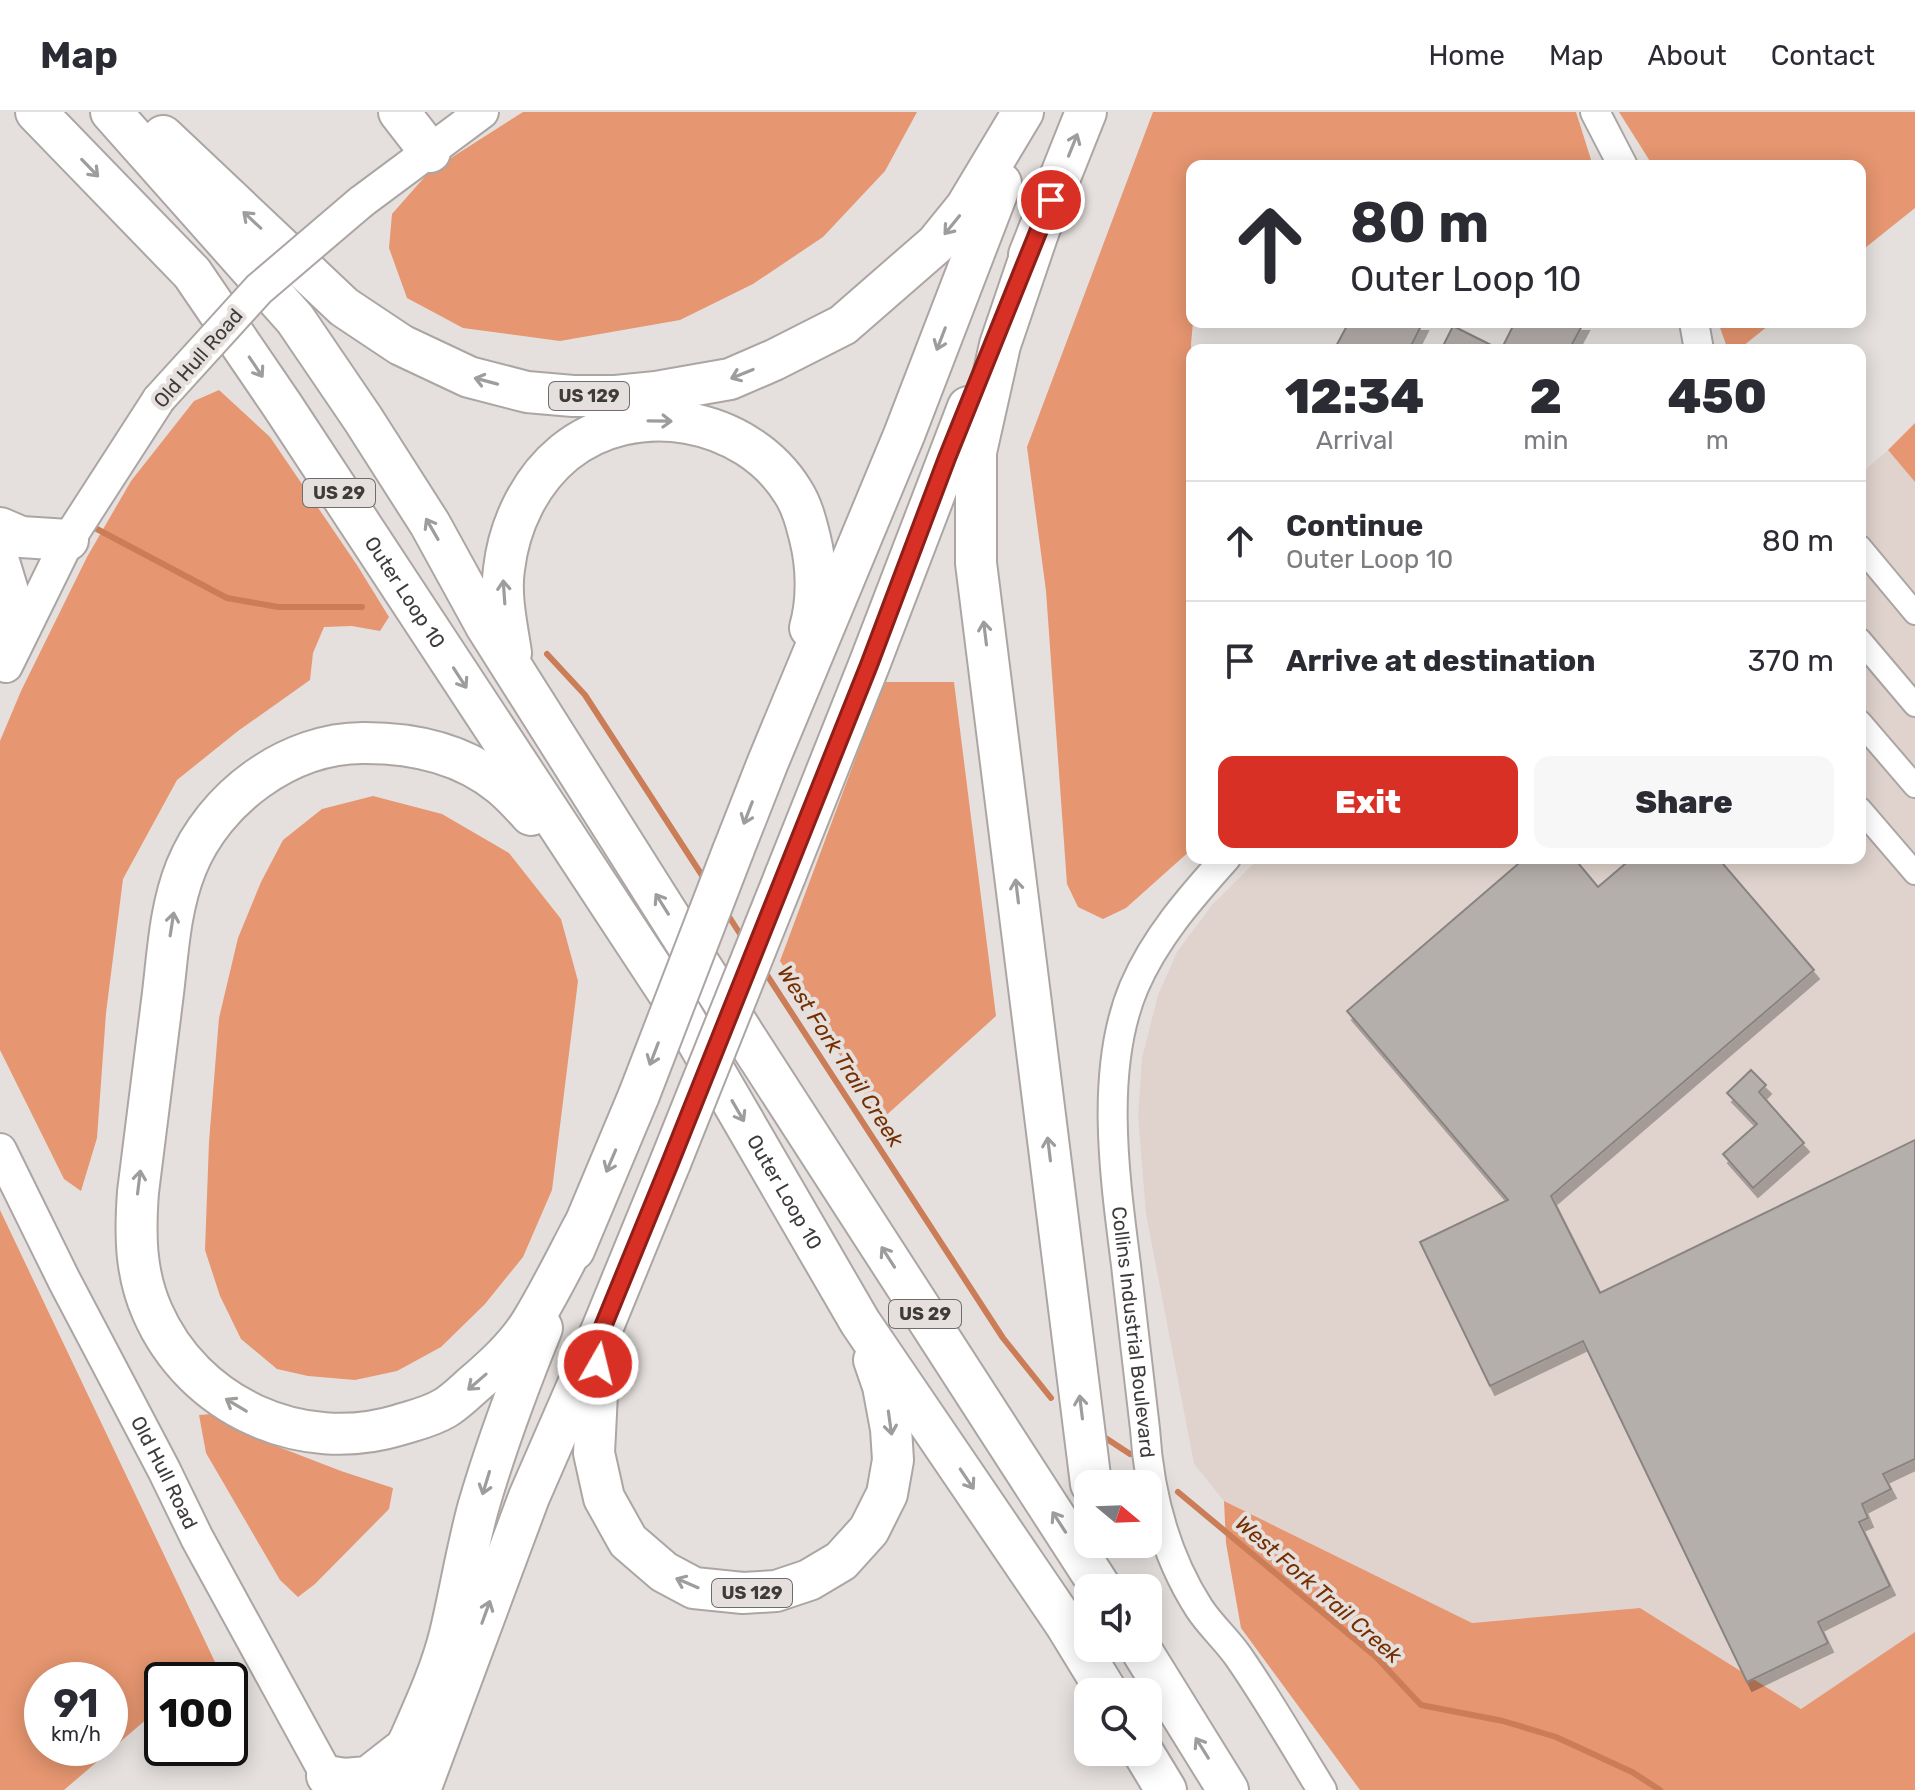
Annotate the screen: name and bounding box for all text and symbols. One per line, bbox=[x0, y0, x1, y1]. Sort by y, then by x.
text: Map bbox=[40, 32, 118, 78]
text: Home bbox=[1428, 39, 1505, 72]
text: Map bbox=[1549, 39, 1603, 72]
text: About bbox=[1647, 39, 1727, 72]
text: Contact bbox=[1771, 39, 1875, 72]
one-way arrow bbox=[1066, 133, 1081, 158]
one-way arrow bbox=[81, 157, 99, 177]
pin bbox=[1017, 166, 1085, 234]
icon: arrive bbox=[1029, 178, 1073, 222]
text: 80 m bbox=[1350, 190, 1489, 256]
icon: ahead bbox=[1218, 192, 1322, 296]
one-way arrow bbox=[243, 211, 262, 230]
one-way arrow bbox=[943, 214, 961, 235]
text: Outer Loop 10 bbox=[1350, 257, 1582, 300]
street label: Old Hull Road bbox=[148, 304, 248, 412]
one-way arrow bbox=[933, 326, 947, 351]
one-way arrow bbox=[248, 356, 264, 378]
one-way arrow bbox=[730, 367, 755, 382]
text: 12:34 bbox=[1285, 368, 1424, 425]
text: 2 bbox=[1530, 368, 1562, 425]
text: 450 bbox=[1667, 368, 1767, 425]
one-way arrow bbox=[474, 373, 500, 388]
road number: US 129 bbox=[549, 382, 629, 410]
one-way arrow bbox=[646, 413, 673, 429]
text: Arrival bbox=[1316, 425, 1394, 456]
text: min bbox=[1523, 425, 1568, 456]
text: m bbox=[1706, 425, 1729, 456]
road number: US 29 bbox=[303, 479, 375, 507]
text: Continue bbox=[1286, 508, 1423, 544]
one-way arrow bbox=[424, 518, 440, 541]
icon: ahead bbox=[1218, 519, 1262, 563]
text: 80 m bbox=[1762, 523, 1834, 559]
street label: Outer Loop 10 bbox=[360, 532, 450, 653]
text: Outer Loop 10 bbox=[1286, 544, 1453, 575]
one-way arrow bbox=[496, 579, 511, 606]
one-way arrow bbox=[977, 620, 992, 647]
icon: arrive bbox=[1218, 639, 1262, 683]
text: Arrive at destination bbox=[1286, 643, 1596, 679]
text: 370 m bbox=[1748, 643, 1834, 679]
one-way arrow bbox=[453, 666, 469, 689]
button: Exit bbox=[1218, 756, 1518, 848]
button: Share bbox=[1534, 756, 1834, 848]
one-way arrow bbox=[739, 800, 754, 825]
one-way arrow bbox=[1009, 879, 1024, 904]
one-way arrow bbox=[653, 893, 669, 916]
one-way arrow bbox=[165, 912, 180, 937]
water label: West Fork Trail Creek bbox=[772, 960, 910, 1153]
one-way arrow bbox=[646, 1041, 660, 1066]
one-way arrow bbox=[730, 1099, 746, 1122]
street label: Outer Loop 10 bbox=[742, 1130, 827, 1254]
one-way arrow bbox=[1041, 1137, 1056, 1162]
one-way arrow bbox=[603, 1148, 617, 1173]
one-way arrow bbox=[132, 1169, 147, 1196]
street label: Collins Industrial Boulevard bbox=[1107, 1205, 1160, 1459]
one-way arrow bbox=[879, 1246, 895, 1269]
road number: US 29 bbox=[889, 1300, 961, 1328]
position arrow bbox=[556, 1322, 640, 1406]
one-way arrow bbox=[467, 1373, 487, 1391]
one-way arrow bbox=[1073, 1395, 1088, 1420]
one-way arrow bbox=[225, 1397, 248, 1413]
one-way arrow bbox=[883, 1410, 898, 1436]
street label: Old Hull Road bbox=[126, 1412, 203, 1533]
one-way arrow bbox=[959, 1468, 975, 1490]
one-way arrow bbox=[478, 1469, 493, 1495]
north arrow bbox=[1074, 1470, 1162, 1558]
map controls bbox=[1074, 1470, 1162, 1766]
water label: West Fork Trail Creek bbox=[1230, 1510, 1408, 1669]
one-way arrow bbox=[1051, 1512, 1067, 1534]
one-way arrow bbox=[675, 1574, 699, 1589]
button: sound bbox=[1074, 1574, 1162, 1662]
road number: US 129 bbox=[712, 1579, 792, 1607]
one-way arrow bbox=[480, 1600, 494, 1625]
speed limit sign: 100 bbox=[144, 1662, 248, 1766]
button: search bbox=[1074, 1678, 1162, 1766]
text: 91 bbox=[53, 1680, 99, 1727]
text: km/h bbox=[51, 1722, 101, 1746]
one-way arrow bbox=[1194, 1737, 1210, 1760]

